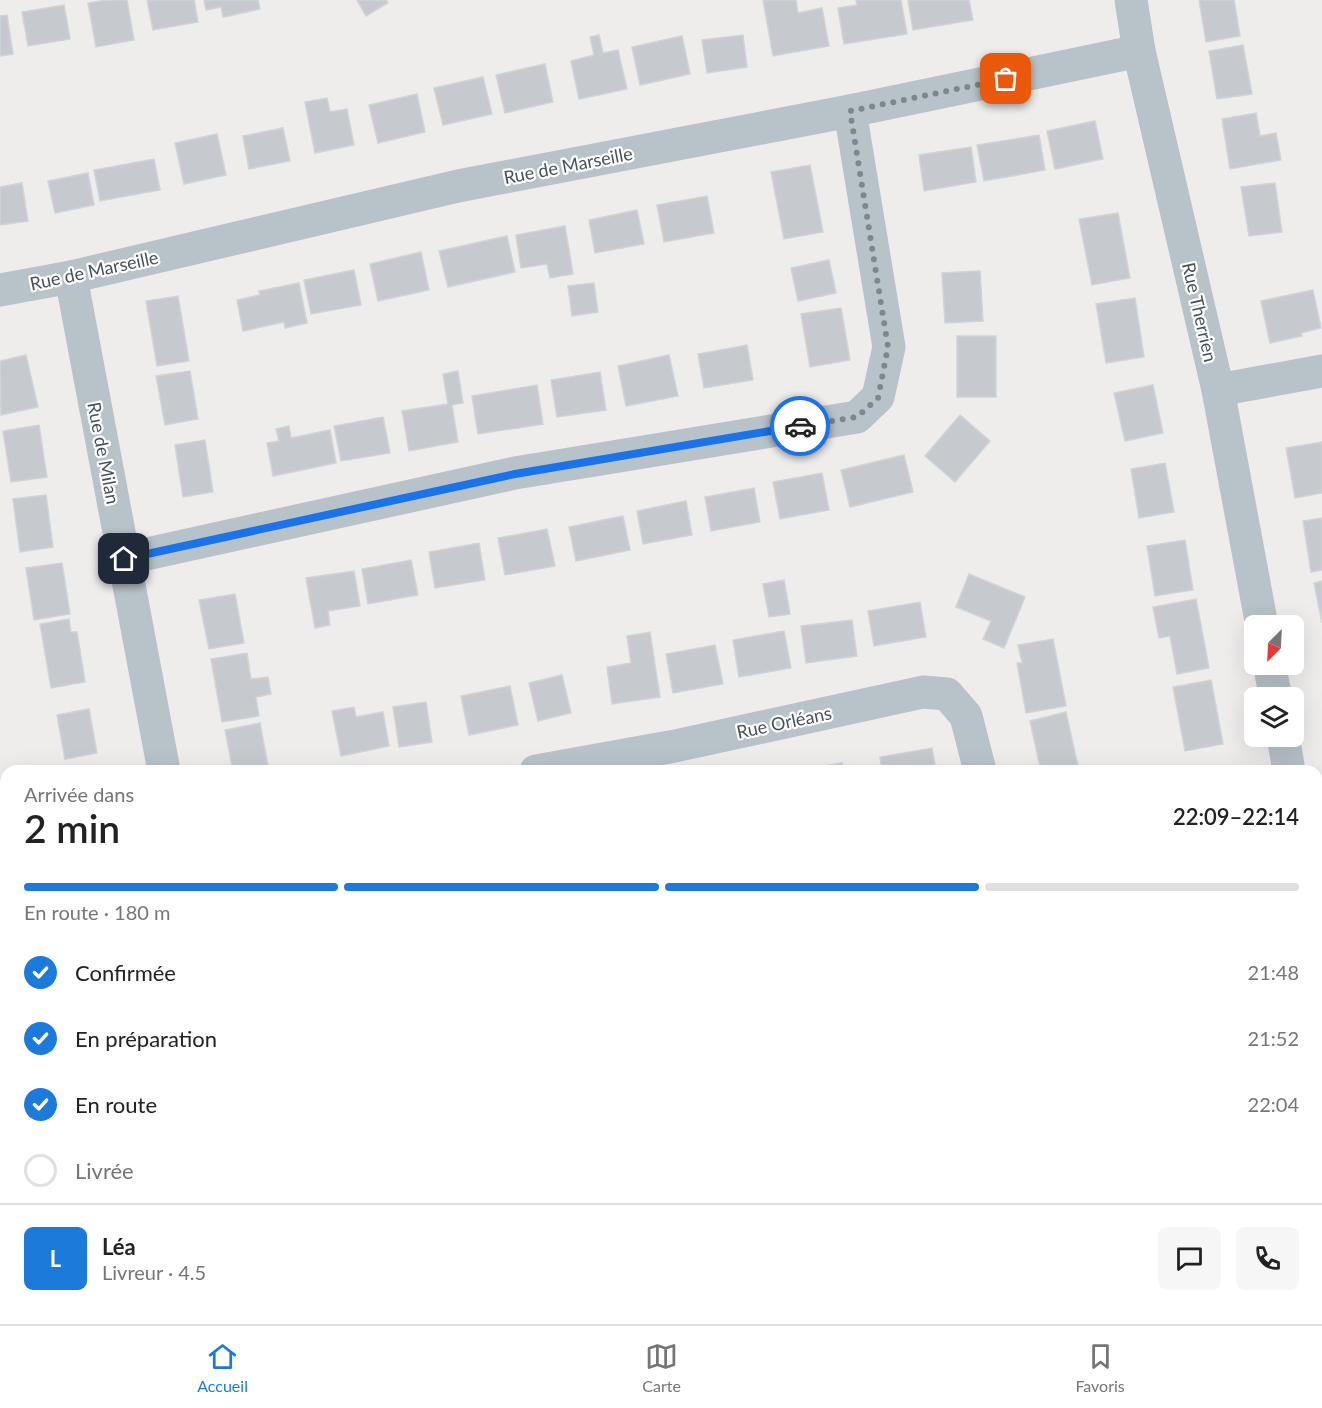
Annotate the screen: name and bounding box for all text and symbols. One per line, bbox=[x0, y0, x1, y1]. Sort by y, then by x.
pin bbox=[980, 53, 1031, 104]
icon: bag bbox=[989, 62, 1022, 95]
street label: Rue de Marseille bbox=[502, 142, 634, 188]
street label: Rue de Marseille bbox=[28, 246, 160, 294]
street label: Rue Therrien bbox=[1178, 260, 1222, 364]
courier bbox=[770, 396, 830, 456]
street label: Rue de Milan bbox=[83, 400, 125, 506]
icon: car bbox=[784, 410, 817, 443]
pin bbox=[98, 533, 149, 584]
icon: home bbox=[107, 542, 140, 575]
north arrow bbox=[1244, 615, 1304, 675]
map controls bbox=[1244, 615, 1304, 747]
button: layers bbox=[1244, 687, 1304, 747]
street label: Rue Orléans bbox=[735, 701, 834, 743]
text: Arrivée dans bbox=[24, 782, 134, 806]
text: 22:09–22:14 bbox=[1173, 803, 1299, 830]
text: 2 min bbox=[24, 805, 120, 851]
text: En route · 180 m bbox=[24, 900, 170, 924]
icon: check bbox=[24, 956, 57, 989]
text: Confirmée bbox=[75, 959, 176, 986]
text: 21:48 bbox=[1248, 960, 1299, 984]
icon: check bbox=[24, 1022, 57, 1055]
text: En préparation bbox=[75, 1025, 217, 1052]
text: 21:52 bbox=[1248, 1026, 1299, 1050]
icon: check bbox=[24, 1088, 57, 1121]
text: En route bbox=[75, 1091, 157, 1118]
text: 22:04 bbox=[1248, 1092, 1299, 1116]
text: Livrée bbox=[75, 1157, 134, 1184]
button: chat bbox=[1158, 1227, 1221, 1290]
button: phone bbox=[1236, 1227, 1299, 1290]
text: Léa bbox=[102, 1233, 136, 1260]
text: L bbox=[50, 1245, 61, 1272]
text: Livreur · 4.5 bbox=[102, 1260, 206, 1284]
tab: Accueil bbox=[197, 1340, 248, 1395]
tab: Carte bbox=[642, 1340, 681, 1395]
tab: Favoris bbox=[1075, 1340, 1125, 1395]

